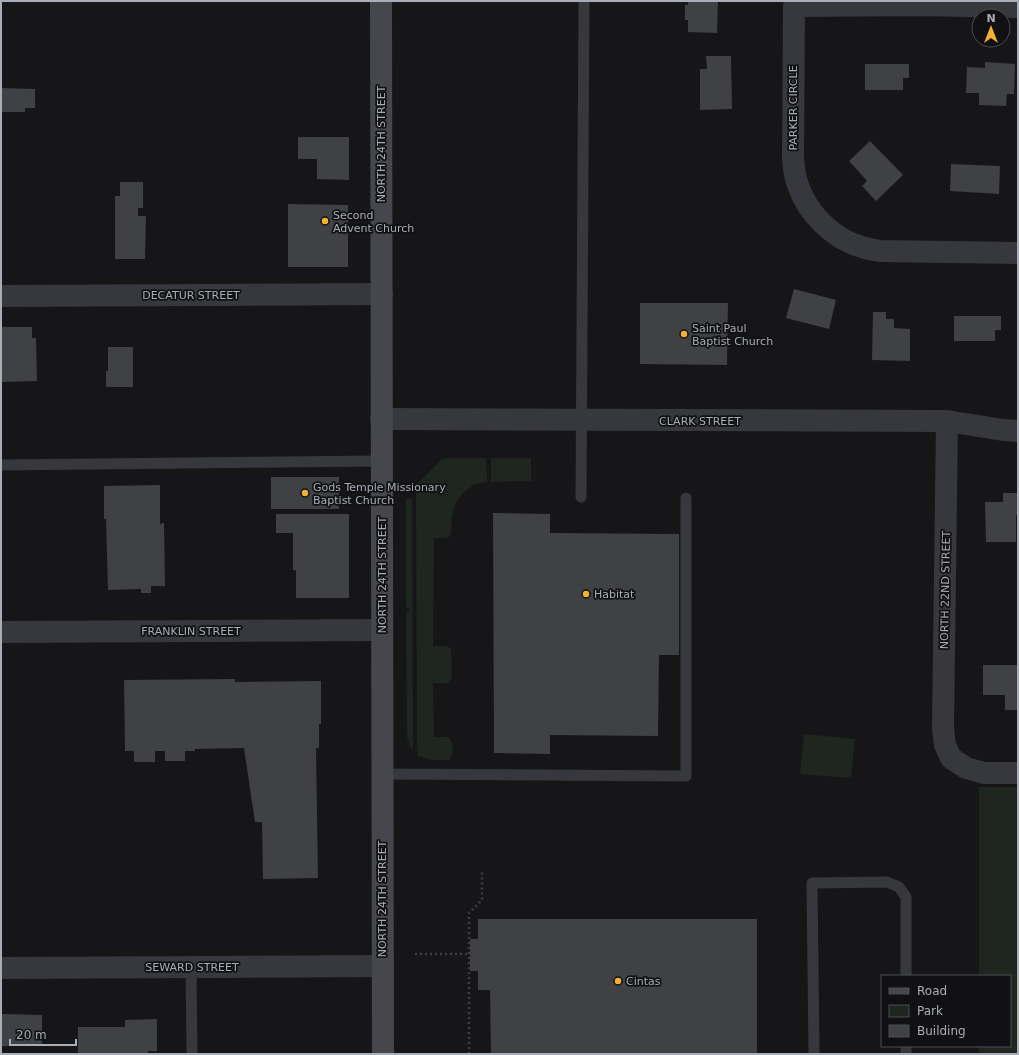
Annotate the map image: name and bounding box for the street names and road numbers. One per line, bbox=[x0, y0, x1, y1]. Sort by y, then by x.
street label: PARKER CIRCLE bbox=[787, 65, 800, 151]
street label: NORTH 24TH STREET bbox=[375, 85, 388, 202]
street label: DECATUR STREET bbox=[142, 289, 240, 302]
street label: CLARK STREET bbox=[659, 415, 741, 428]
street label: NORTH 24TH STREET bbox=[376, 516, 389, 633]
street label: NORTH 22ND STREET bbox=[938, 530, 953, 649]
street label: FRANKLIN STREET bbox=[141, 625, 241, 638]
street label: NORTH 24TH STREET bbox=[376, 840, 389, 957]
street label: SEWARD STREET bbox=[145, 961, 239, 974]

